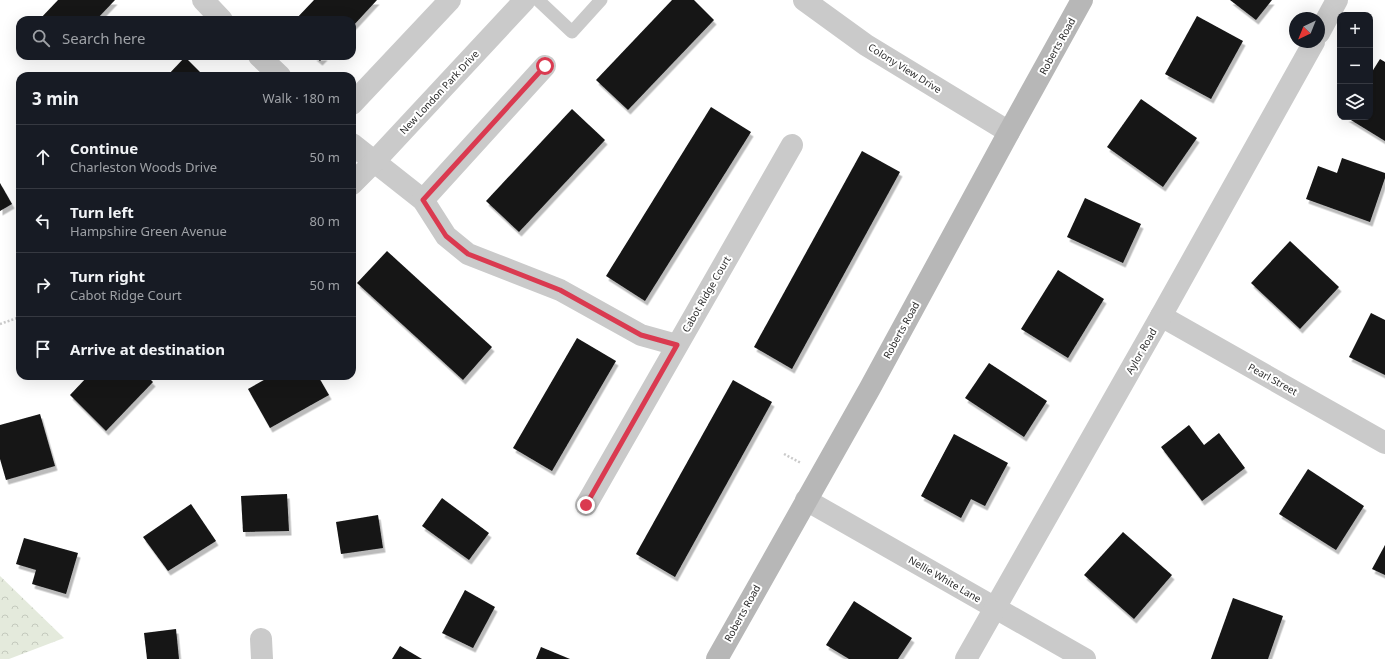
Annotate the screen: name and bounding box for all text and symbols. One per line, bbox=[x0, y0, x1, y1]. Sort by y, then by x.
north arrow bbox=[1289, 12, 1325, 48]
map controls bbox=[1337, 12, 1373, 120]
button: + bbox=[1337, 12, 1373, 48]
street label: Roberts Road bbox=[1036, 15, 1078, 77]
search box bbox=[16, 16, 356, 60]
icon: search bbox=[30, 27, 52, 49]
text: Search here bbox=[62, 28, 145, 48]
street label: Colony View Drive bbox=[866, 40, 945, 96]
street label: New London Park Drive bbox=[396, 47, 482, 137]
button: − bbox=[1337, 48, 1373, 84]
route start bbox=[536, 57, 554, 75]
button: layers bbox=[1337, 84, 1373, 120]
text: 3 min bbox=[32, 87, 79, 110]
text: Walk · 180 m bbox=[262, 89, 340, 107]
text: Continue bbox=[70, 138, 138, 158]
icon: ahead bbox=[32, 146, 54, 168]
text: 50 m bbox=[310, 148, 340, 166]
text: Charleston Woods Drive bbox=[70, 158, 217, 176]
text: Turn left bbox=[70, 202, 134, 222]
icon: left bbox=[32, 210, 54, 232]
text: 80 m bbox=[310, 212, 340, 230]
text: Hampshire Green Avenue bbox=[70, 222, 227, 240]
street label: Cabot Ridge Court bbox=[678, 253, 734, 335]
text: Turn right bbox=[70, 266, 145, 286]
icon: right bbox=[32, 274, 54, 296]
text: 50 m bbox=[310, 276, 340, 294]
text: Cabot Ridge Court bbox=[70, 286, 182, 304]
street label: Roberts Road bbox=[880, 299, 922, 361]
street label: Aylor Road bbox=[1122, 325, 1160, 377]
icon: arrive bbox=[32, 338, 54, 360]
text: Arrive at destination bbox=[70, 339, 225, 359]
street label: Pearl Street bbox=[1246, 360, 1301, 399]
route end bbox=[577, 496, 595, 514]
street label: Nellie White Lane bbox=[906, 552, 984, 606]
street label: Roberts Road bbox=[721, 582, 763, 644]

